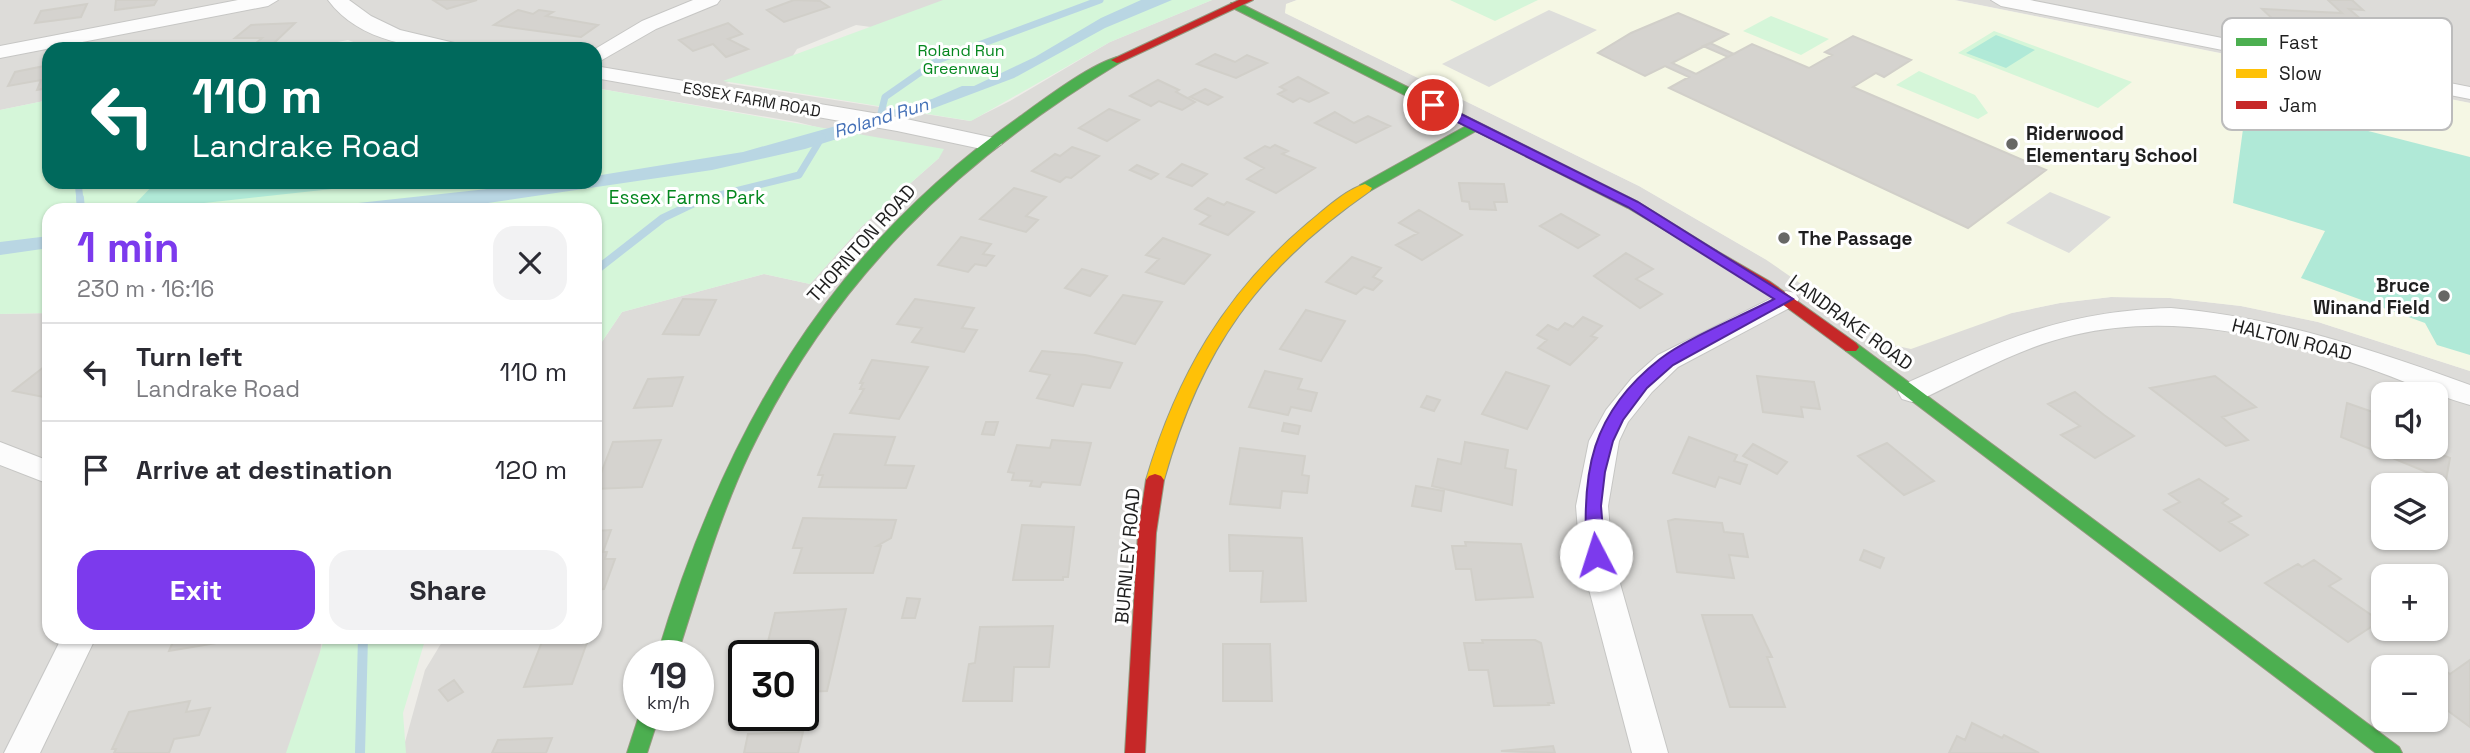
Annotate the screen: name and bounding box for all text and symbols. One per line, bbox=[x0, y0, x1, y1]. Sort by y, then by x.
legend bbox=[2222, 18, 2452, 130]
text: Fast bbox=[2279, 30, 2319, 55]
park label: Roland Run Greenway bbox=[917, 40, 1005, 79]
text: Slow bbox=[2279, 61, 2322, 86]
text: 110 m bbox=[192, 65, 322, 127]
icon: left bbox=[77, 70, 168, 161]
pin bbox=[1403, 75, 1463, 135]
street label: ESSEX FARM ROAD bbox=[681, 77, 822, 122]
icon: arrive bbox=[1414, 86, 1452, 124]
water label: Roland Run bbox=[831, 92, 932, 143]
text: Jam bbox=[2279, 93, 2317, 118]
place label: Riderwood Elementary School bbox=[2026, 121, 2198, 168]
text: Landrake Road bbox=[192, 126, 420, 166]
marker: Riderwood Elementary School bbox=[2004, 136, 2020, 152]
street label: THORNTON ROAD bbox=[802, 179, 921, 308]
park label: Essex Farms Park bbox=[609, 185, 765, 210]
text: 1 min bbox=[77, 221, 180, 274]
button: close bbox=[493, 226, 567, 300]
place label: The Passage bbox=[1798, 226, 1913, 251]
marker: The Passage bbox=[1776, 230, 1792, 246]
street label: LANDRAKE ROAD bbox=[1784, 269, 1918, 376]
place label: Bruce Winand Field bbox=[2313, 273, 2430, 320]
text: 230 m · 16:16 bbox=[77, 274, 214, 304]
marker: Bruce Winand Field bbox=[2436, 288, 2452, 304]
street label: HALTON ROAD bbox=[2229, 312, 2355, 366]
text: Turn left bbox=[136, 340, 243, 374]
icon: left bbox=[77, 353, 115, 391]
text: 110 m bbox=[500, 355, 567, 389]
text: Landrake Road bbox=[136, 374, 300, 404]
map controls bbox=[2371, 382, 2448, 732]
button: sound bbox=[2371, 382, 2448, 459]
icon: arrive bbox=[77, 451, 115, 489]
text: Arrive at destination bbox=[136, 453, 393, 487]
text: 120 m bbox=[495, 453, 567, 487]
button: layers bbox=[2371, 473, 2448, 550]
street label: BURNLEY ROAD bbox=[1109, 487, 1146, 625]
position arrow bbox=[1559, 518, 1633, 592]
button: Exit bbox=[77, 550, 315, 630]
button: Share bbox=[329, 550, 567, 630]
button: + bbox=[2371, 564, 2448, 641]
speed limit sign: 30 bbox=[728, 640, 819, 731]
text: 19 bbox=[650, 654, 687, 698]
button: − bbox=[2371, 655, 2448, 732]
text: km/h bbox=[647, 691, 690, 714]

